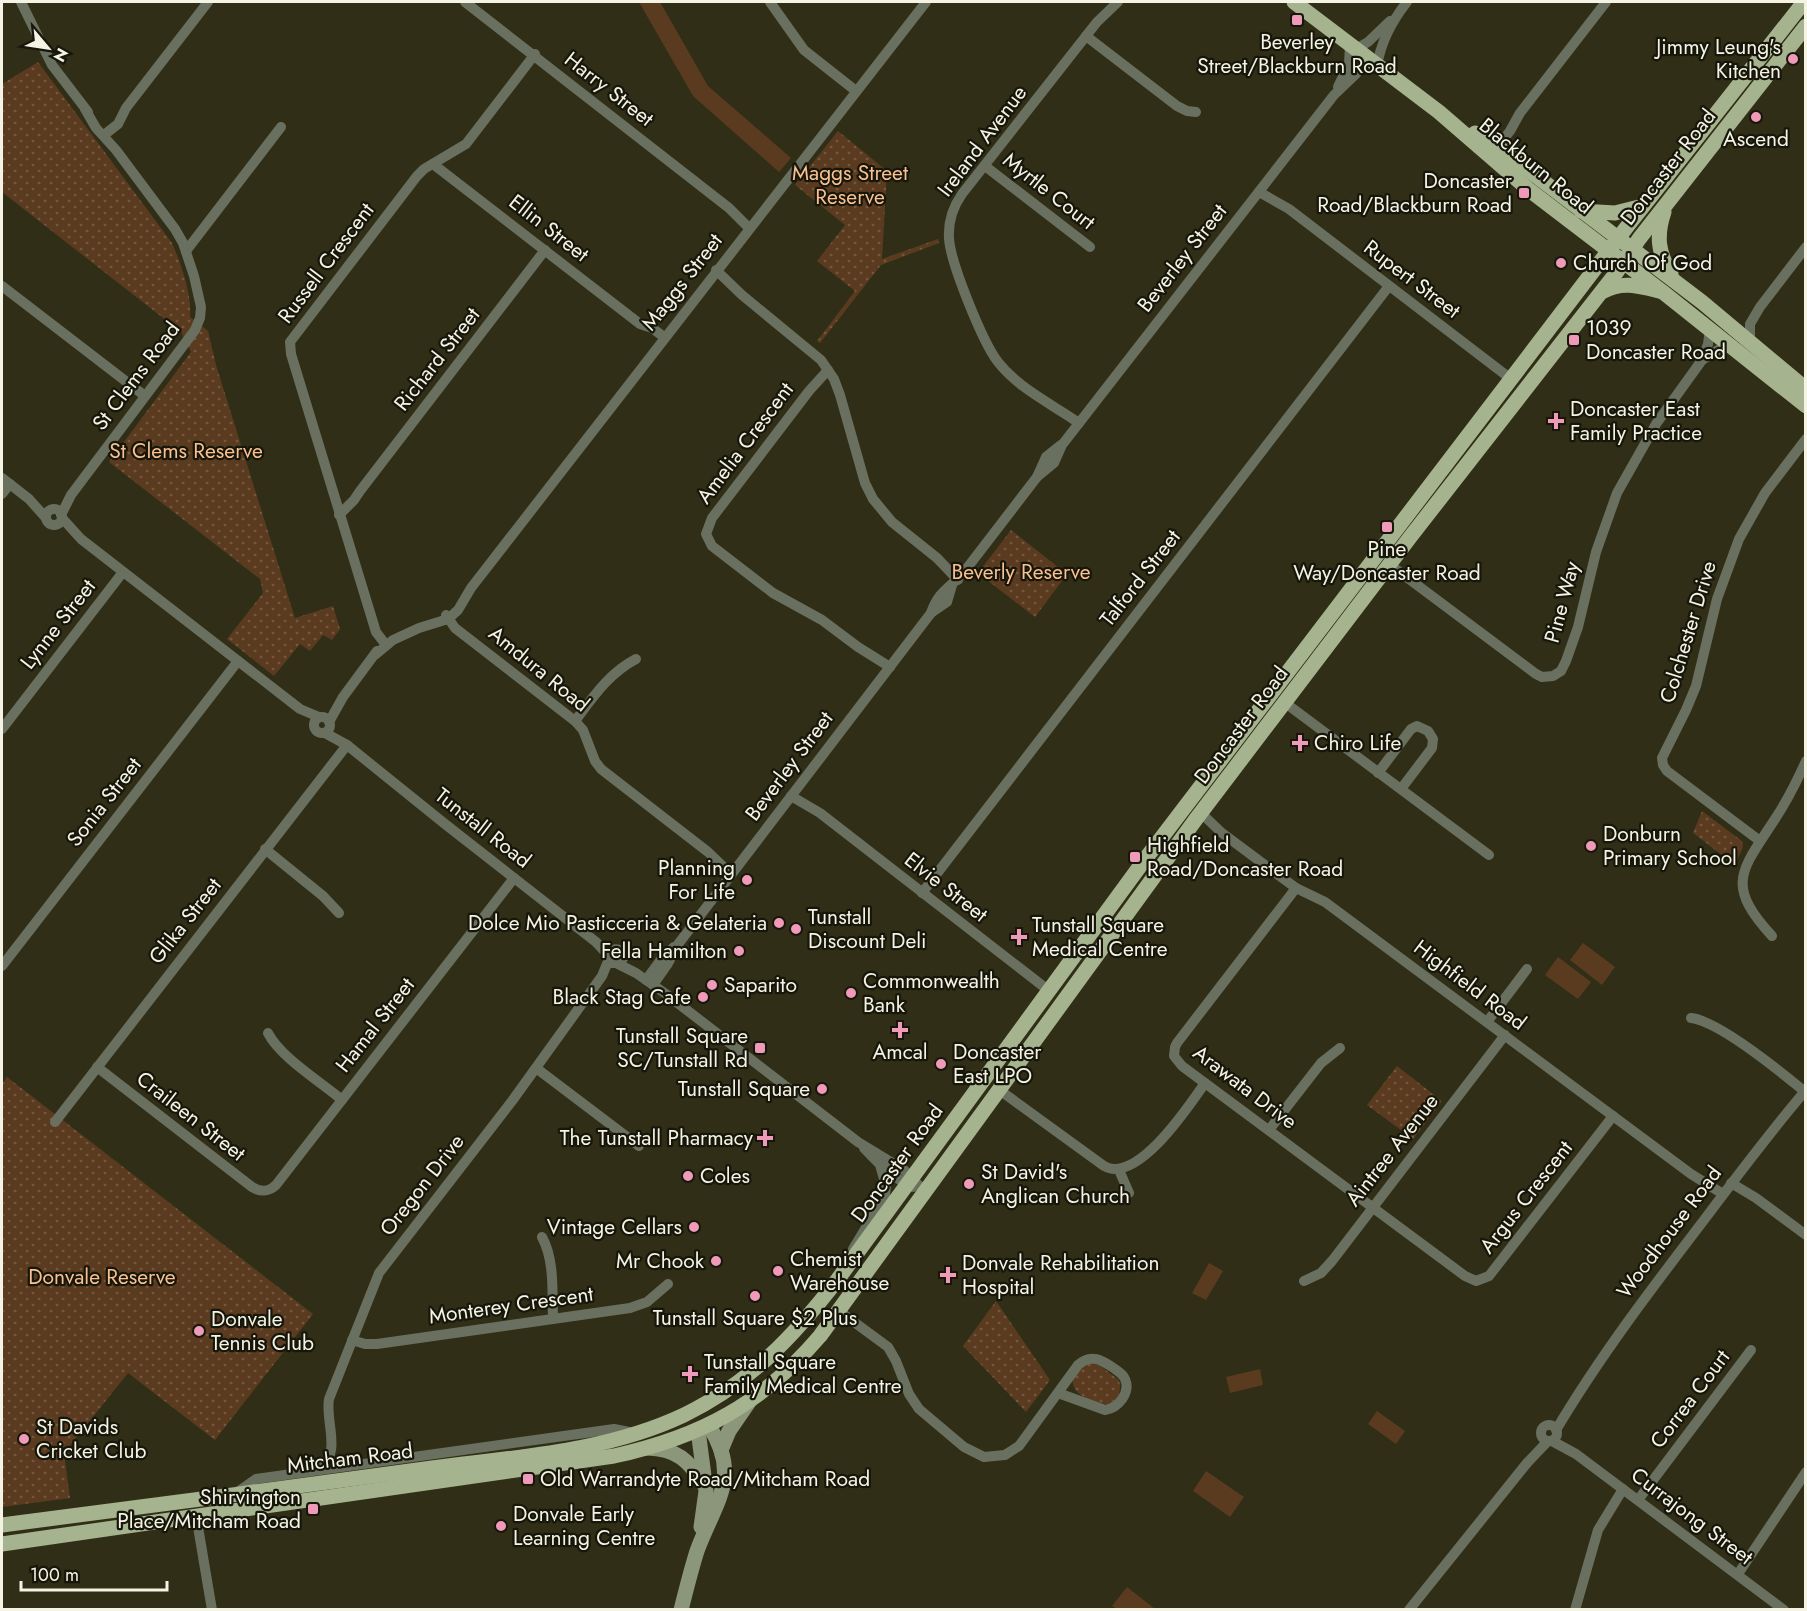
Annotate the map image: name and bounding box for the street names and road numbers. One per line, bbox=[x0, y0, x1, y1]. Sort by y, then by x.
street label: Harry Street bbox=[558, 45, 660, 133]
street label: Ireland Avenue bbox=[930, 79, 1034, 203]
street label: Doncaster Road bbox=[1613, 103, 1723, 231]
street label: Blackburn Road bbox=[1473, 111, 1599, 221]
street label: Myrtle Court bbox=[997, 145, 1101, 237]
street label: Ellin Street bbox=[503, 187, 595, 269]
street label: Russell Crescent bbox=[271, 196, 381, 330]
street label: Beverley Street bbox=[1130, 197, 1234, 319]
street label: Maggs Street bbox=[634, 227, 730, 337]
street label: Rupert Street bbox=[1357, 233, 1467, 325]
street label: Richard Street bbox=[387, 301, 487, 417]
street label: St Clems Road bbox=[85, 315, 187, 437]
street label: Amelia Crescent bbox=[689, 376, 801, 510]
street label: Talford Street bbox=[1093, 523, 1187, 633]
street label: Pine Way bbox=[1537, 557, 1587, 646]
street label: Colchester Drive bbox=[1652, 557, 1724, 707]
street label: Lynne Street bbox=[13, 573, 103, 675]
street label: Amdura Road bbox=[482, 619, 596, 719]
street label: Doncaster Road bbox=[1187, 660, 1295, 790]
street label: Beverley Street bbox=[738, 705, 840, 827]
street label: Sonia Street bbox=[60, 751, 148, 853]
street label: Tunstall Road bbox=[428, 781, 538, 875]
street label: Elvie Street bbox=[898, 845, 994, 929]
street label: Glika Street bbox=[142, 871, 228, 971]
street label: Highfield Road bbox=[1407, 933, 1533, 1037]
street label: Hamal Street bbox=[328, 971, 422, 1079]
street label: Arawata Drive bbox=[1187, 1038, 1304, 1136]
street label: Craileen Street bbox=[130, 1064, 252, 1168]
street label: Aintree Avenue bbox=[1338, 1087, 1446, 1213]
street label: Doncaster Road bbox=[844, 1098, 950, 1228]
street label: Oregon Drive bbox=[373, 1128, 471, 1242]
street label: Argus Crescent bbox=[1472, 1134, 1580, 1260]
street label: Woodhouse Road bbox=[1609, 1160, 1729, 1304]
street label: Monterey Crescent bbox=[427, 1279, 595, 1331]
street label: Correa Court bbox=[1643, 1344, 1737, 1454]
street label: Mitcham Road bbox=[285, 1435, 415, 1481]
street label: Currajong Street bbox=[1625, 1460, 1759, 1572]

